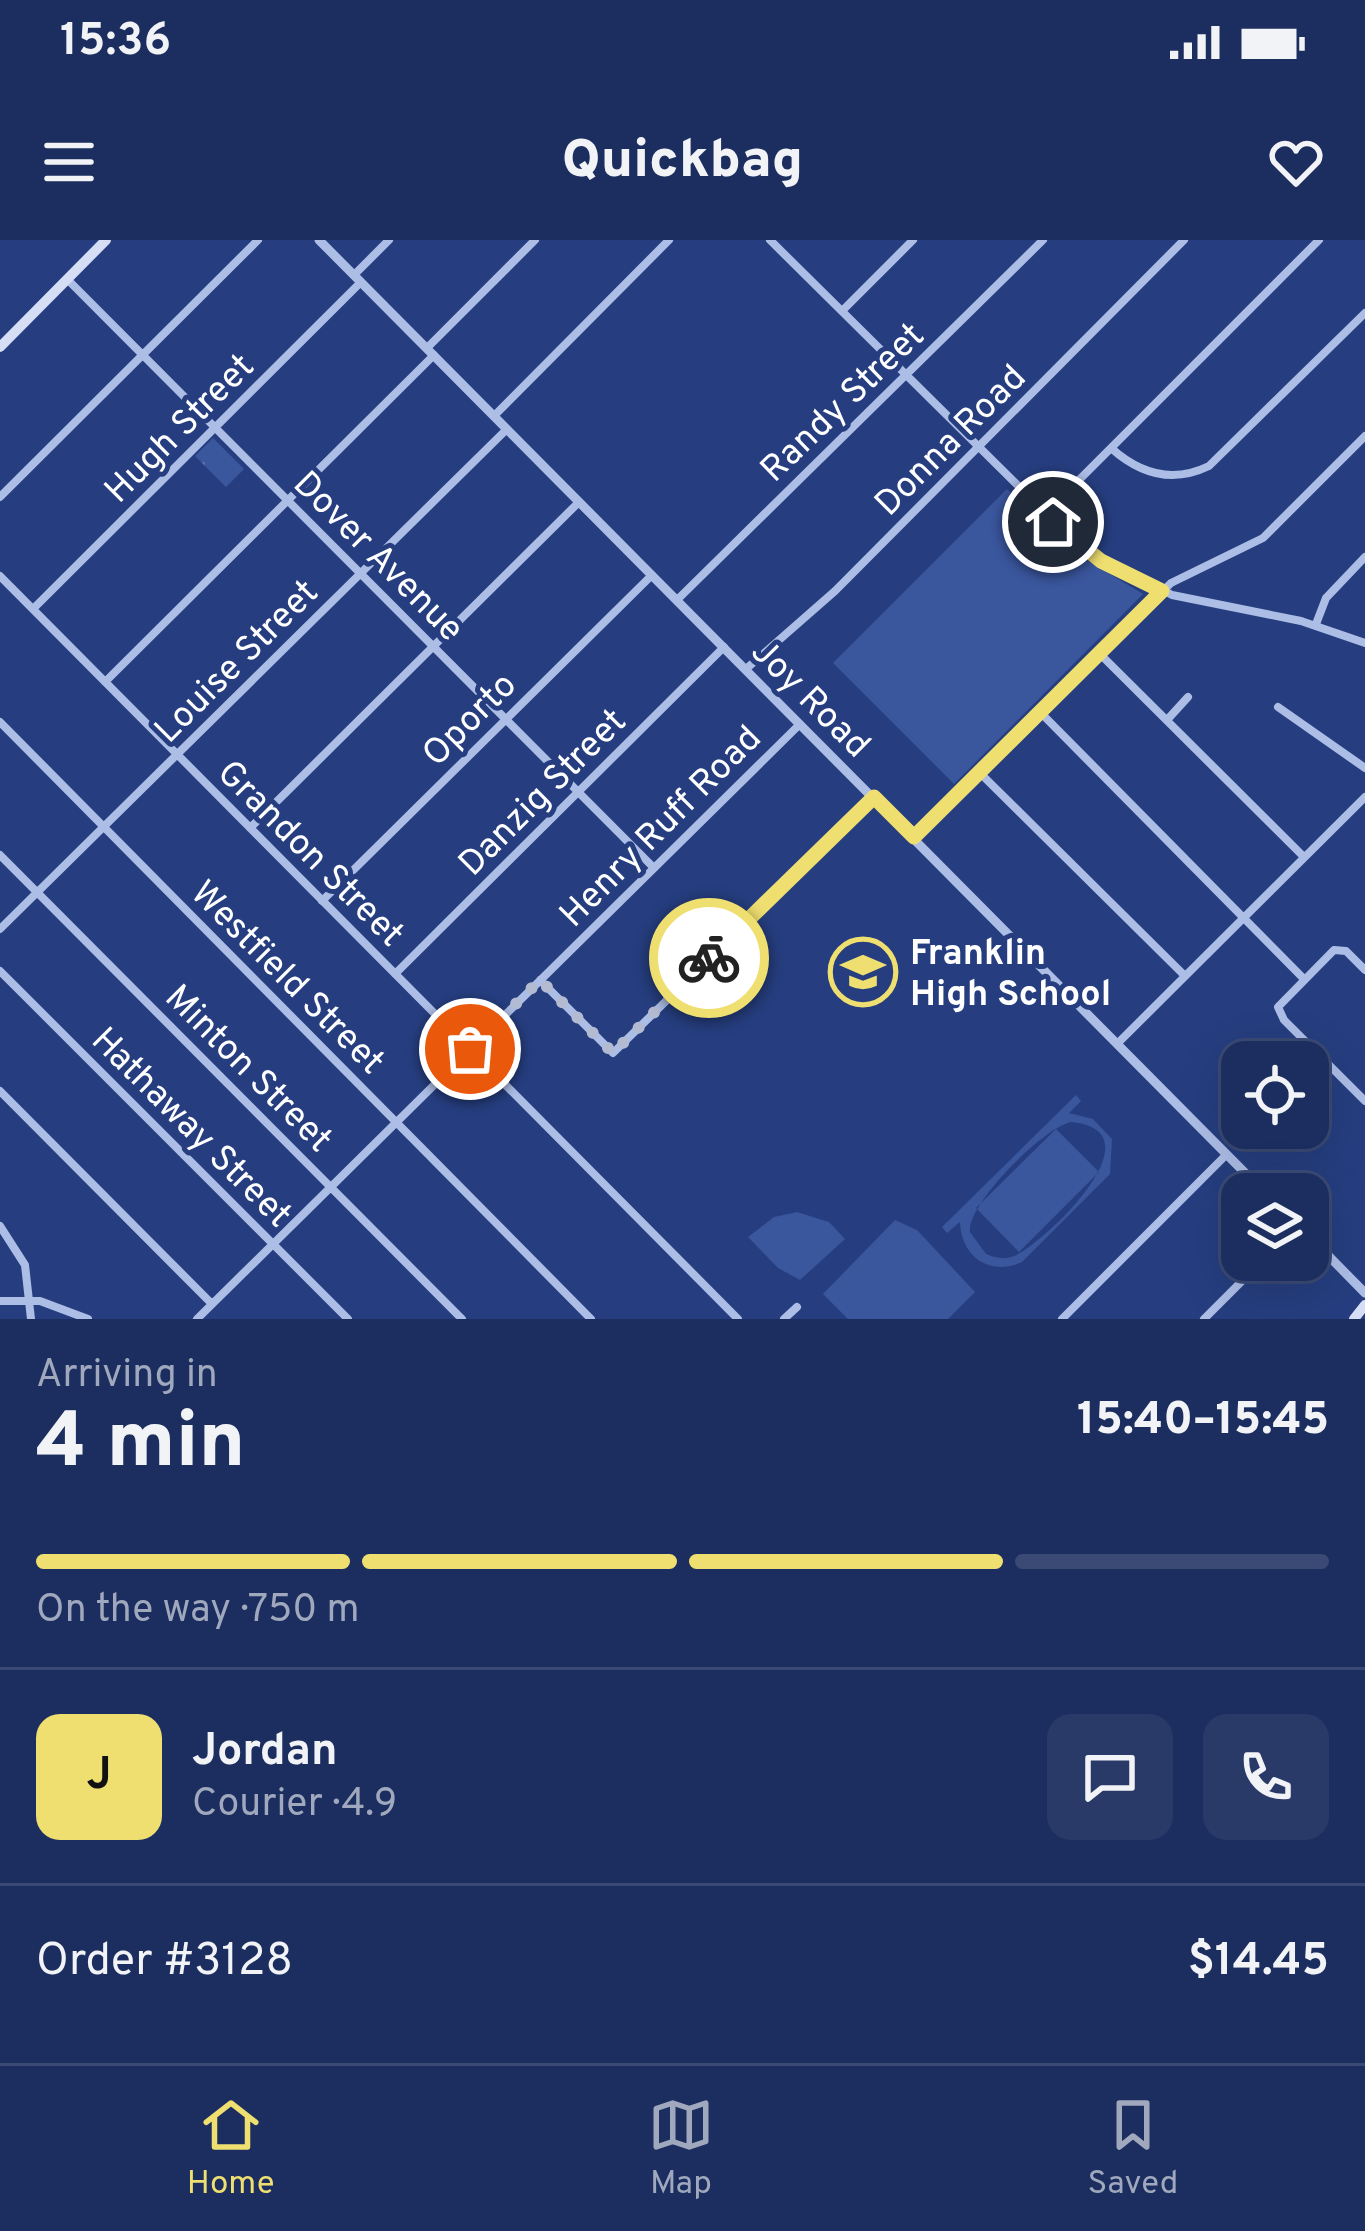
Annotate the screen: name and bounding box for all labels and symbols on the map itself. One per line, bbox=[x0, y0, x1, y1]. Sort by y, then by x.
street label: Randy Street bbox=[752, 314, 936, 494]
street label: Hugh Street bbox=[96, 345, 265, 514]
street label: Donna Road bbox=[866, 356, 1037, 527]
street label: Dover Avenue bbox=[282, 463, 472, 653]
pin bbox=[1002, 471, 1104, 573]
street label: Louise Street bbox=[146, 571, 329, 754]
street label: Joy Road bbox=[740, 630, 879, 769]
street label: Oporto bbox=[414, 664, 528, 778]
street label: Danzig Street bbox=[450, 700, 637, 887]
street label: Henry Ruff Road bbox=[551, 717, 773, 939]
street label: Grandon Street bbox=[206, 752, 412, 958]
street label: Westfield Street bbox=[179, 872, 393, 1086]
courier bbox=[649, 898, 769, 1018]
place label: Franklin High School bbox=[910, 932, 1111, 1019]
school or university icon: Franklin High School bbox=[828, 937, 898, 1007]
street label: Minton Street bbox=[154, 976, 341, 1163]
pin bbox=[419, 998, 521, 1100]
street label: Hathaway Street bbox=[80, 1019, 300, 1239]

